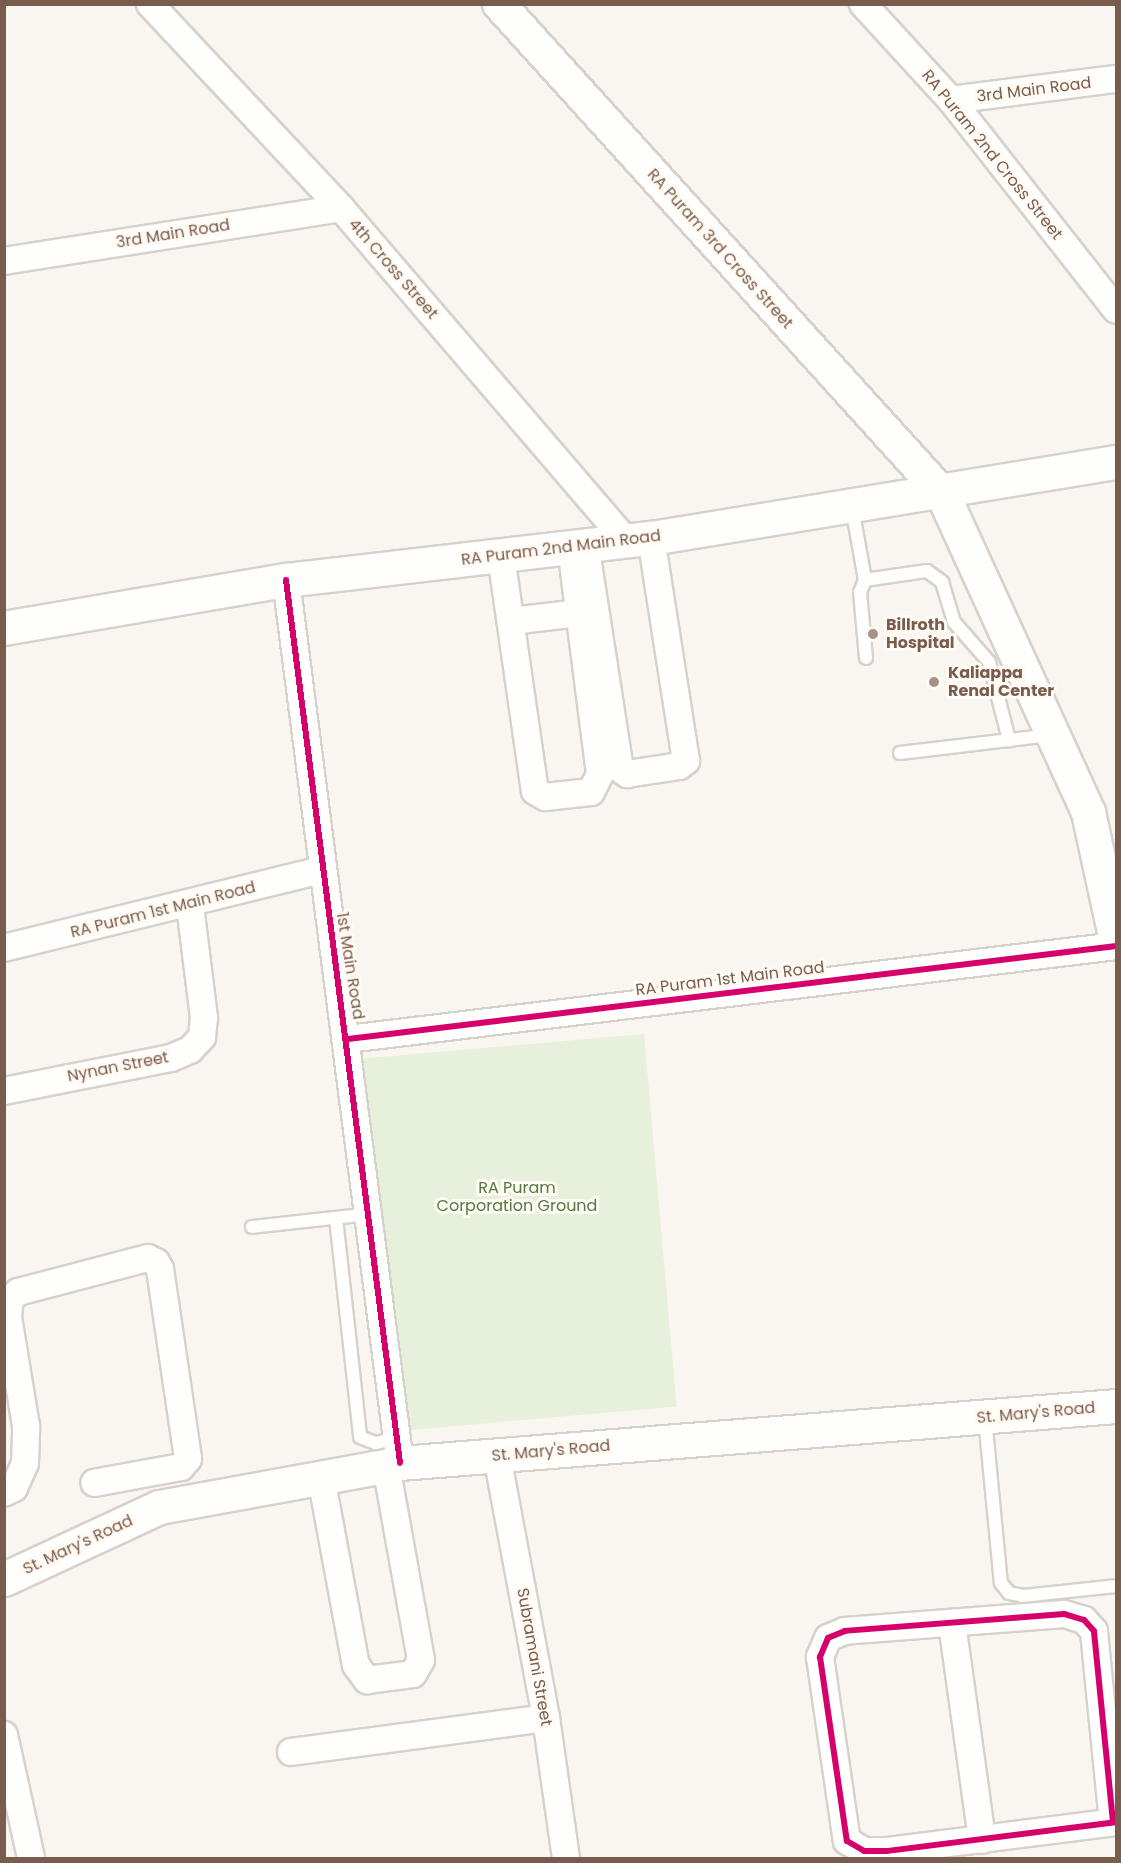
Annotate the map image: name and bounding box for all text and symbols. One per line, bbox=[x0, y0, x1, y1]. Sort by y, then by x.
street label: RA Puram 2nd Cross Street bbox=[918, 66, 1066, 244]
street label: 3rd Main Road bbox=[976, 73, 1092, 107]
street label: RA Puram 3rd Cross Street bbox=[643, 165, 797, 333]
street label: 4th Cross Street bbox=[344, 215, 442, 323]
street label: 3rd Main Road bbox=[115, 216, 231, 252]
street label: RA Puram 2nd Main Road bbox=[460, 526, 662, 570]
place label: Billroth Hospital bbox=[886, 615, 954, 653]
marker: Billroth Hospital bbox=[864, 625, 882, 643]
place label: Kaliappa Renal Center bbox=[948, 663, 1054, 701]
marker: Kaliappa Renal Center bbox=[925, 673, 943, 691]
street label: RA Puram 1st Main Road bbox=[68, 878, 258, 942]
street label: 1st Main Road bbox=[332, 911, 368, 1021]
street label: RA Puram 1st Main Road bbox=[635, 958, 825, 1000]
street label: Nynan Street bbox=[66, 1048, 170, 1086]
park label: RA Puram Corporation Ground bbox=[437, 1178, 597, 1216]
street label: St. Mary's Road bbox=[976, 1398, 1096, 1428]
street label: St. Mary's Road bbox=[491, 1436, 611, 1466]
street label: St. Mary's Road bbox=[20, 1511, 136, 1579]
street label: Subramani Street bbox=[512, 1586, 556, 1728]

